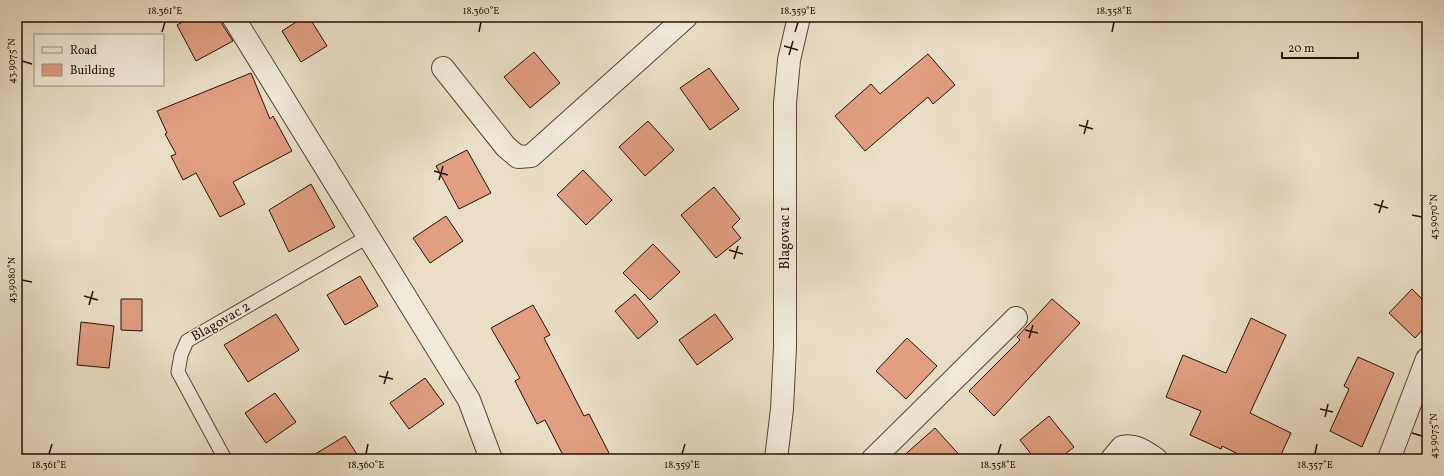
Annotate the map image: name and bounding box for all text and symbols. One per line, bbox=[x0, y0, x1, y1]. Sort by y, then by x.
text: 18.361°E bbox=[148, 4, 182, 18]
text: 18.360°E bbox=[463, 4, 499, 18]
text: 18.359°E bbox=[780, 4, 816, 18]
text: 18.358°E bbox=[1096, 4, 1132, 18]
legend bbox=[34, 34, 164, 86]
scale bar bbox=[1282, 34, 1358, 60]
text: 43.9075°N bbox=[5, 38, 19, 84]
text: 20 m bbox=[1288, 41, 1315, 57]
text: Road bbox=[70, 43, 97, 59]
text: Building bbox=[70, 63, 115, 79]
text: 43.9070°N bbox=[1427, 193, 1441, 240]
street label: Blagovac 1 bbox=[776, 206, 795, 270]
text: 43.9080°N bbox=[5, 256, 19, 303]
street label: Blagovac 2 bbox=[188, 297, 254, 347]
text: 43.9075°N bbox=[1427, 413, 1441, 459]
text: 18.361°E bbox=[32, 458, 66, 472]
text: 18.360°E bbox=[348, 458, 384, 472]
text: 18.359°E bbox=[664, 458, 700, 472]
text: 18.358°E bbox=[980, 458, 1016, 472]
text: 18.357°E bbox=[1297, 458, 1333, 472]

